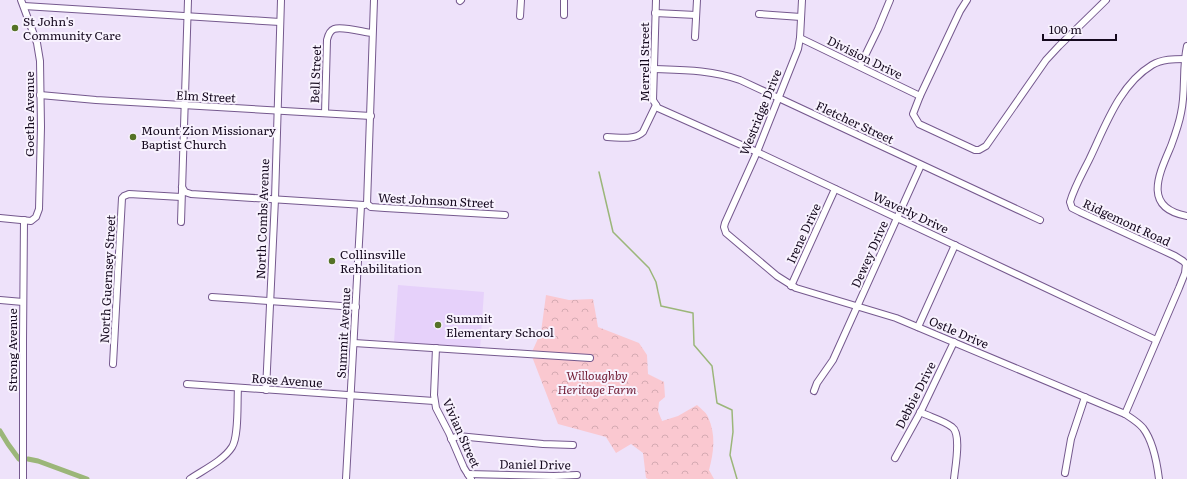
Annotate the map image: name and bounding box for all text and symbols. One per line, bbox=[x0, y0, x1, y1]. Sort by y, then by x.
place label: St John's Community Care bbox=[23, 12, 121, 44]
scale bar bbox=[1043, 16, 1116, 42]
text: 100 m bbox=[1049, 20, 1082, 38]
street label: Merrell Street bbox=[635, 22, 653, 102]
marker: St John's Community Care bbox=[10, 23, 20, 33]
street label: Division Drive bbox=[824, 31, 906, 83]
street label: Bell Street bbox=[305, 44, 325, 104]
street label: Westridge Drive bbox=[734, 66, 786, 158]
street label: Goethe Avenue bbox=[20, 71, 38, 157]
street label: Elm Street bbox=[176, 85, 237, 107]
street label: Fletcher Street bbox=[813, 96, 897, 148]
place label: Mount Zion Missionary Baptist Church bbox=[141, 121, 276, 153]
marker: Mount Zion Missionary Baptist Church bbox=[128, 132, 138, 142]
street label: North Combs Avenue bbox=[251, 158, 273, 280]
street label: Waverly Drive bbox=[870, 187, 952, 237]
street label: West Johnson Street bbox=[377, 188, 495, 212]
street label: Ridgemont Road bbox=[1080, 194, 1174, 251]
street label: Irene Drive bbox=[781, 200, 825, 266]
street label: North Guernsey Street bbox=[95, 214, 119, 344]
street label: Dewey Drive bbox=[846, 217, 892, 291]
place label: Collinsville Rehabilitation bbox=[340, 245, 422, 277]
marker: Collinsville Rehabilitation bbox=[327, 256, 337, 266]
street label: Summit Avenue bbox=[332, 287, 354, 379]
street label: Strong Avenue bbox=[3, 308, 21, 392]
place label: Summit Elementary School bbox=[446, 309, 554, 341]
street label: Ostle Drive bbox=[926, 311, 992, 353]
marker: Summit Elementary School bbox=[433, 320, 443, 330]
street label: Debbie Drive bbox=[890, 358, 940, 432]
park label: Willoughby Heritage Farm bbox=[558, 366, 637, 398]
street label: Rose Avenue bbox=[251, 369, 323, 391]
street label: Vivian Street bbox=[439, 395, 485, 471]
street label: Daniel Drive bbox=[499, 454, 571, 474]

